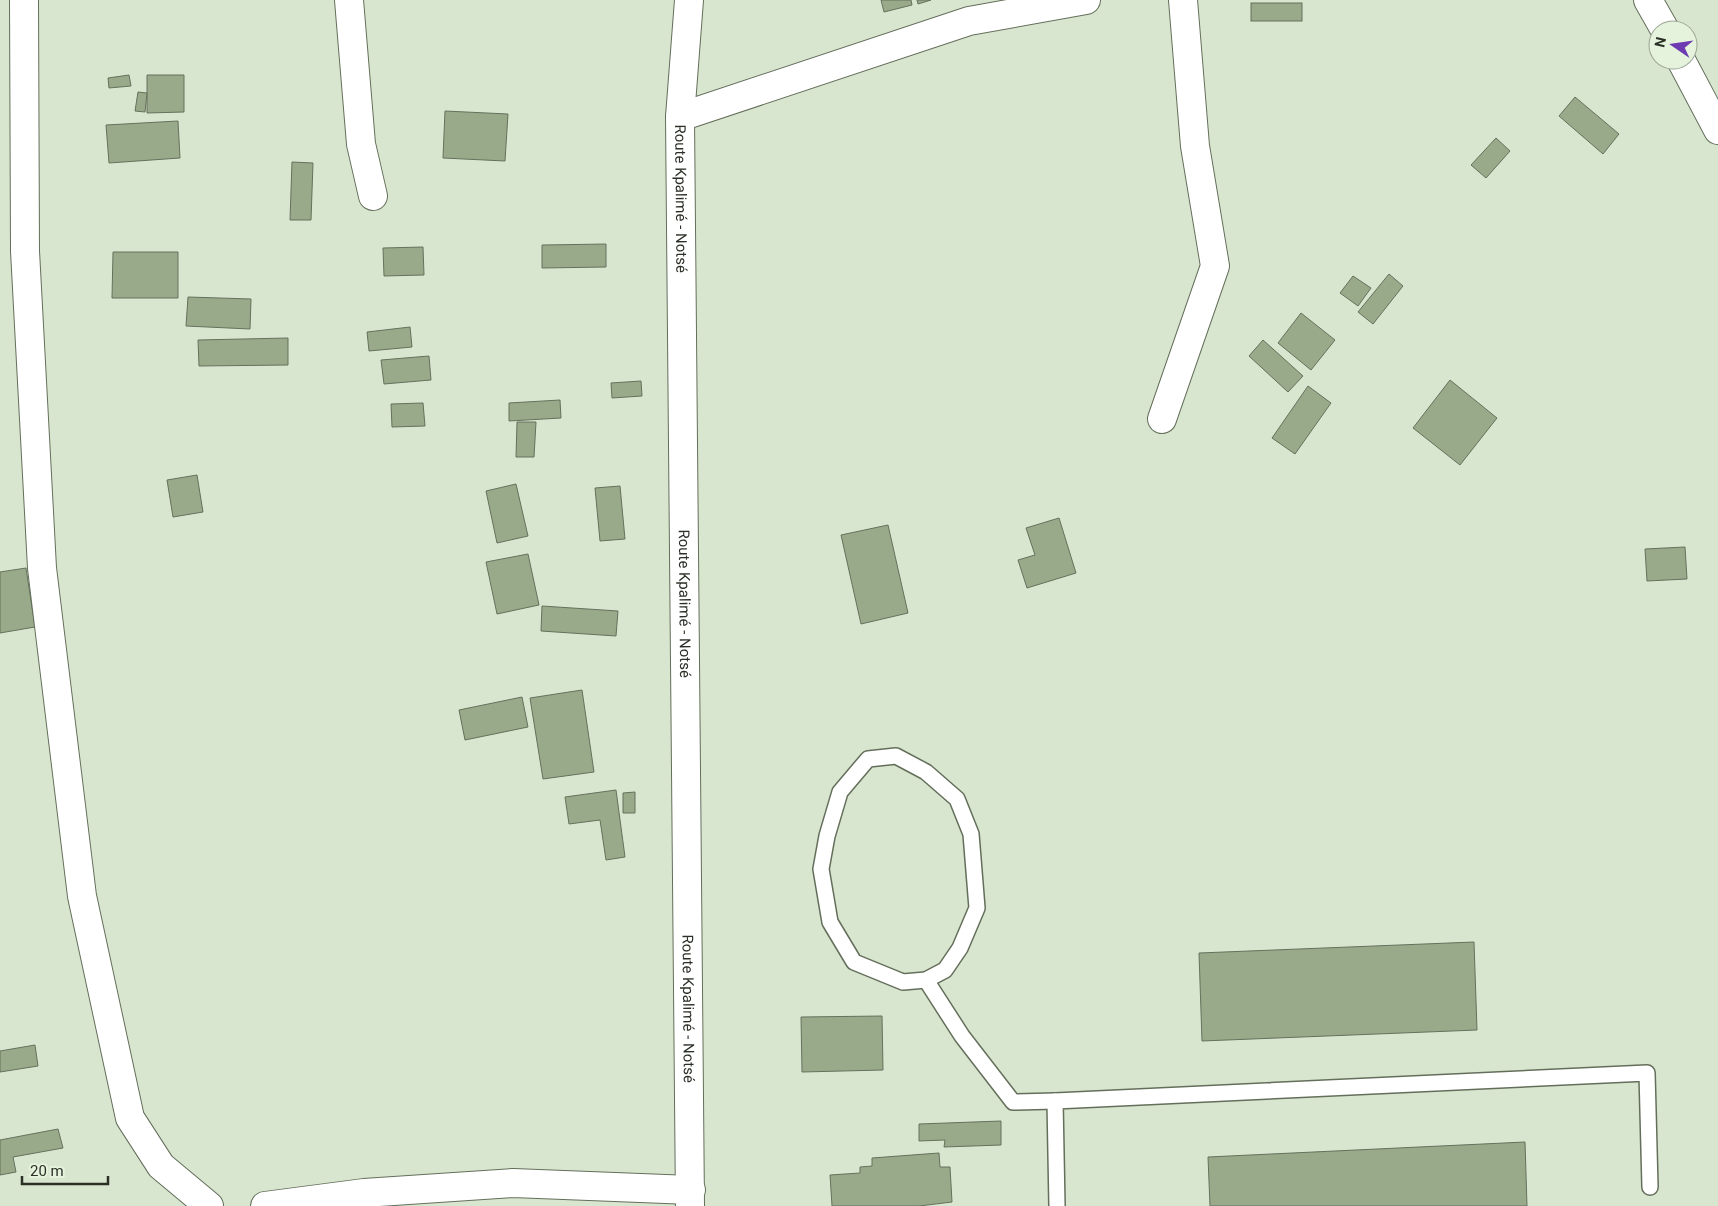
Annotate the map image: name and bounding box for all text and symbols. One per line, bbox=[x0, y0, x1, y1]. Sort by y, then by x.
north arrow bbox=[1648, 20, 1698, 70]
text: N bbox=[1651, 35, 1669, 49]
street label: Route Kpalimé - Notsé bbox=[671, 124, 690, 273]
street label: Route Kpalimé - Notsé bbox=[675, 529, 694, 678]
street label: Route Kpalimé - Notsé bbox=[679, 934, 698, 1083]
scale bar bbox=[22, 1154, 109, 1186]
text: 20 m bbox=[30, 1162, 64, 1180]

